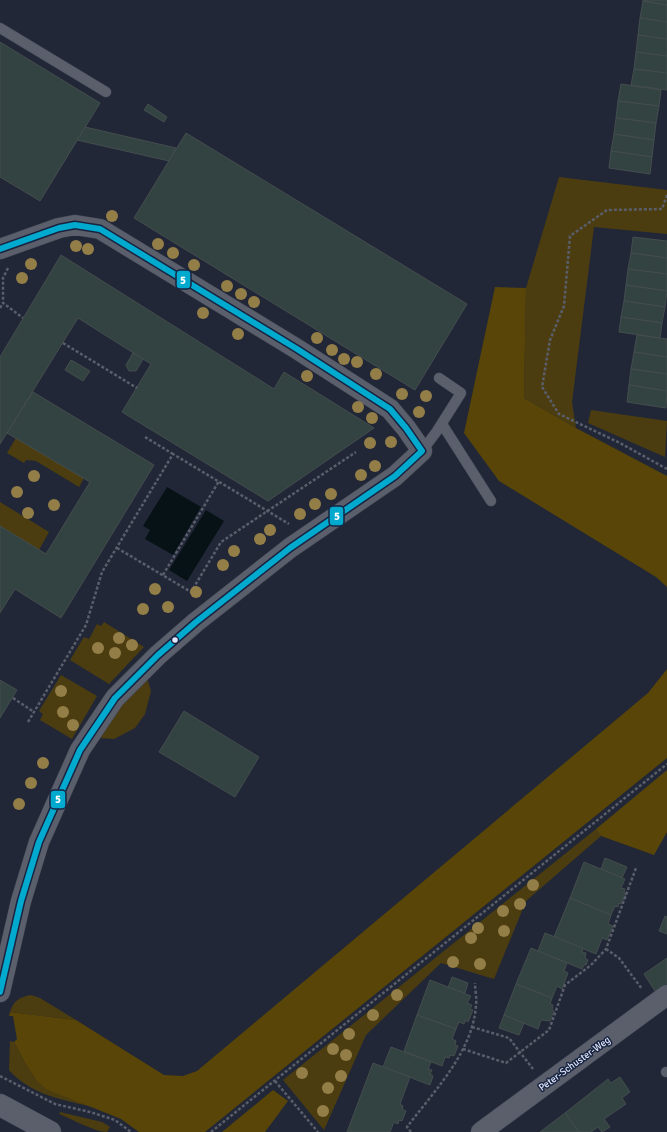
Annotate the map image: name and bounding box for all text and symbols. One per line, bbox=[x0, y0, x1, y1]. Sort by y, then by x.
line badge: 5 bbox=[176, 270, 191, 289]
text: 5 bbox=[180, 274, 186, 287]
line badge: 5 bbox=[329, 506, 344, 526]
text: 5 bbox=[334, 510, 340, 523]
unlabelled marker bbox=[170, 635, 180, 645]
line badge: 5 bbox=[50, 790, 66, 809]
text: 5 bbox=[55, 793, 61, 806]
street label: Peter-Schuster-Weg bbox=[536, 1034, 613, 1094]

